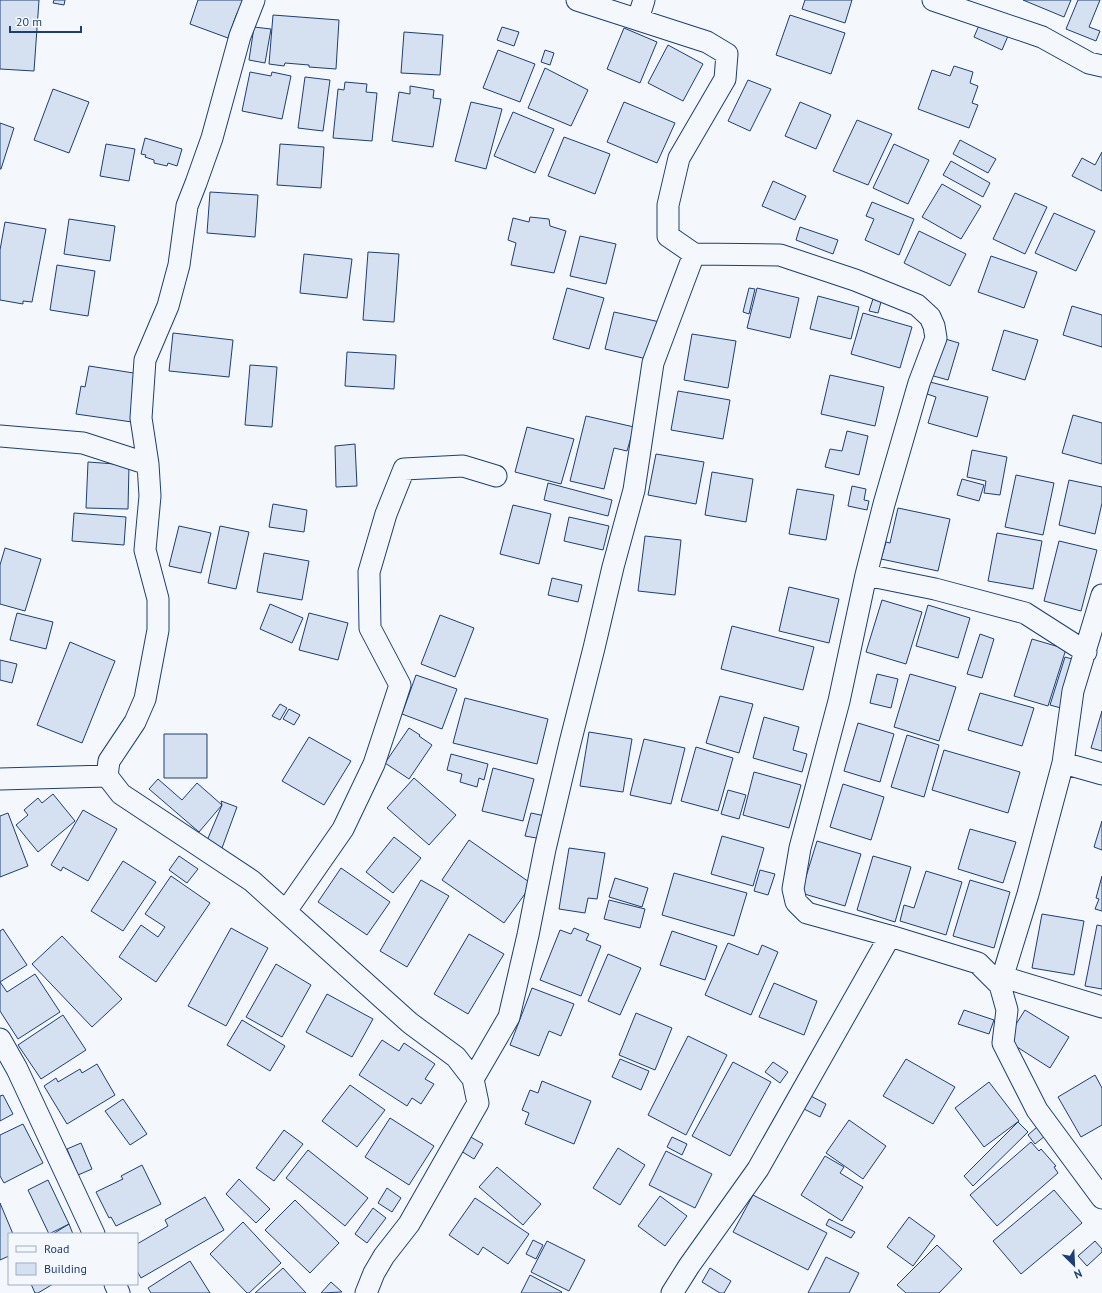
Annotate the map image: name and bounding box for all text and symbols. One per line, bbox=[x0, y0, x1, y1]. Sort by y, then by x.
scale bar bbox=[10, 8, 81, 34]
text: 20 m bbox=[16, 14, 42, 29]
legend bbox=[8, 1233, 138, 1285]
text: Road bbox=[44, 1241, 69, 1256]
north arrow bbox=[1054, 1245, 1094, 1285]
text: Building bbox=[44, 1261, 87, 1276]
text: N bbox=[1072, 1266, 1084, 1282]

